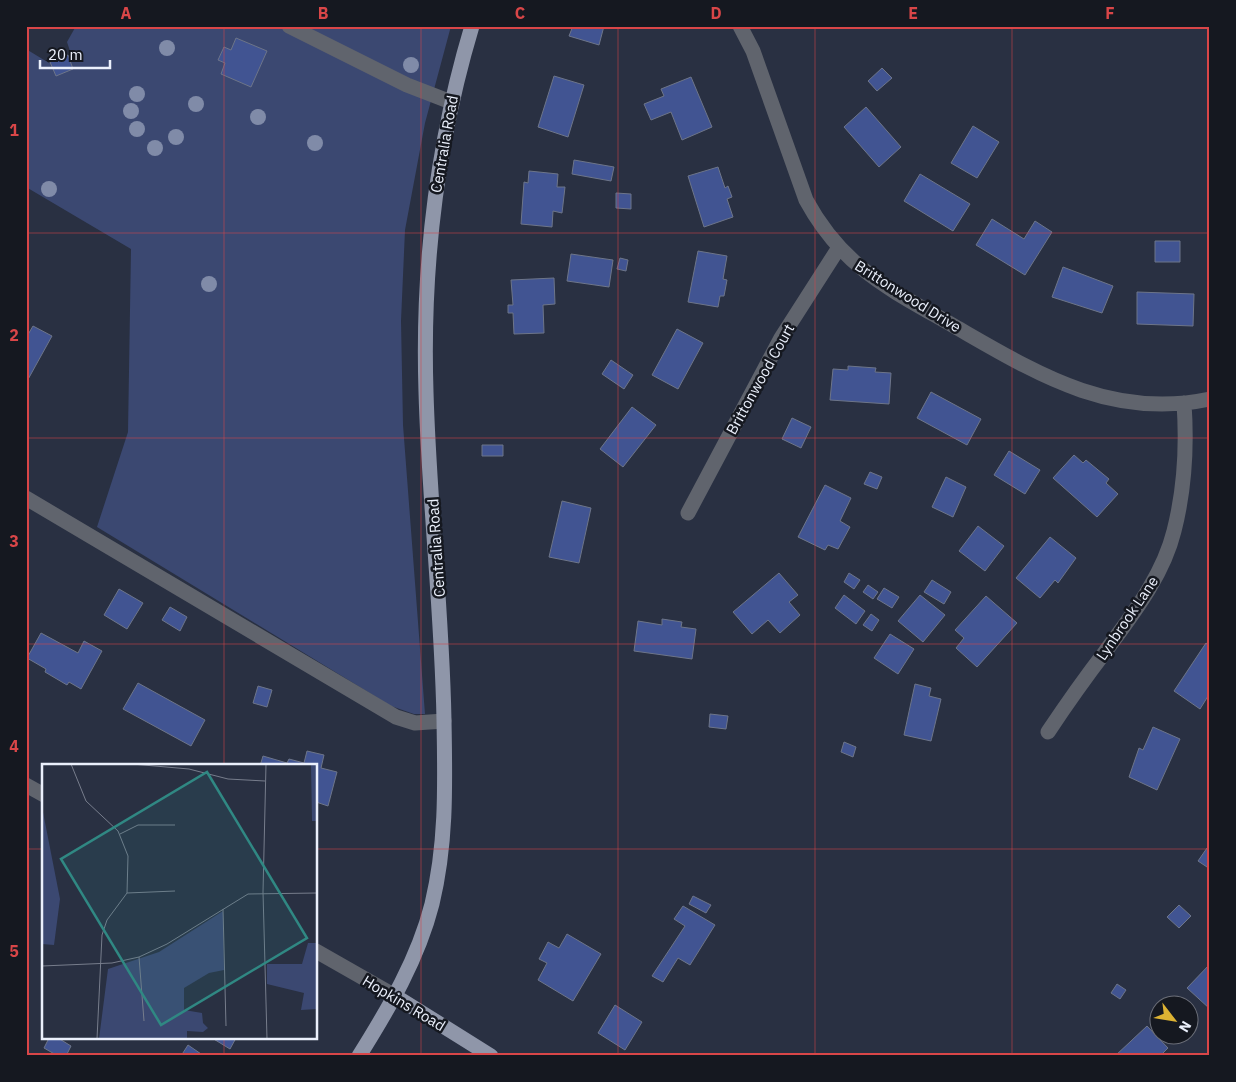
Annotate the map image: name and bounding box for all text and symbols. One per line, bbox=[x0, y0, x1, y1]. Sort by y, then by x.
text: A bbox=[121, 3, 132, 23]
text: B bbox=[318, 3, 329, 23]
text: C bbox=[515, 3, 525, 23]
text: D bbox=[710, 3, 722, 23]
text: E bbox=[908, 3, 918, 23]
text: F bbox=[1105, 3, 1115, 23]
scale bar bbox=[40, 38, 110, 70]
text: 20 m bbox=[48, 45, 83, 64]
street label: Centralia Road bbox=[426, 94, 462, 194]
text: 1 bbox=[9, 120, 19, 140]
street label: Brittonwood Drive bbox=[851, 256, 965, 336]
street label: Brittonwood Court bbox=[722, 320, 798, 438]
text: 2 bbox=[9, 325, 19, 345]
street label: Centralia Road bbox=[423, 498, 449, 598]
text: 3 bbox=[9, 531, 19, 551]
street label: Lynbrook Lane bbox=[1092, 572, 1162, 664]
text: 4 bbox=[9, 736, 19, 756]
inset map bbox=[42, 764, 318, 1040]
text: 5 bbox=[9, 941, 19, 961]
street label: Hopkins Road bbox=[359, 971, 449, 1035]
north arrow bbox=[1148, 994, 1198, 1044]
text: N bbox=[1175, 1018, 1195, 1036]

